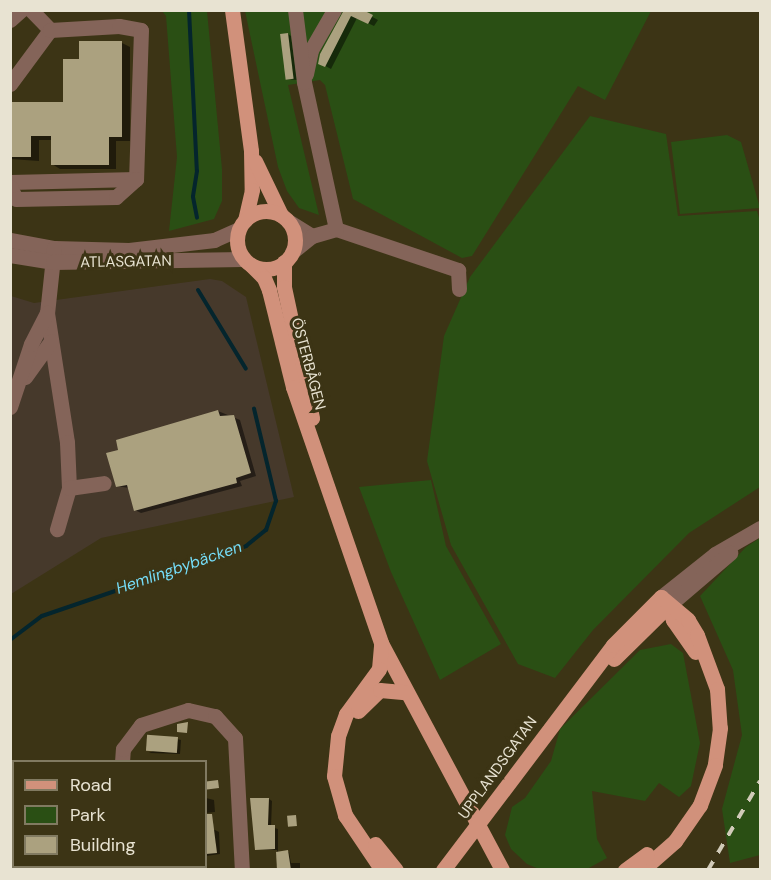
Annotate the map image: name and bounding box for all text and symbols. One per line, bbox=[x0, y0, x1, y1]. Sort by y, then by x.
street label: ATLASGATAN bbox=[80, 252, 172, 272]
street label: ÖSTERBÅGEN bbox=[287, 316, 329, 412]
water label: Hemlingbybäcken bbox=[113, 537, 245, 599]
street label: UPPLANDSGATAN bbox=[455, 713, 541, 823]
legend bbox=[12, 760, 207, 868]
text: Road bbox=[70, 773, 112, 797]
text: Park bbox=[70, 803, 106, 827]
text: Building bbox=[70, 833, 135, 857]

